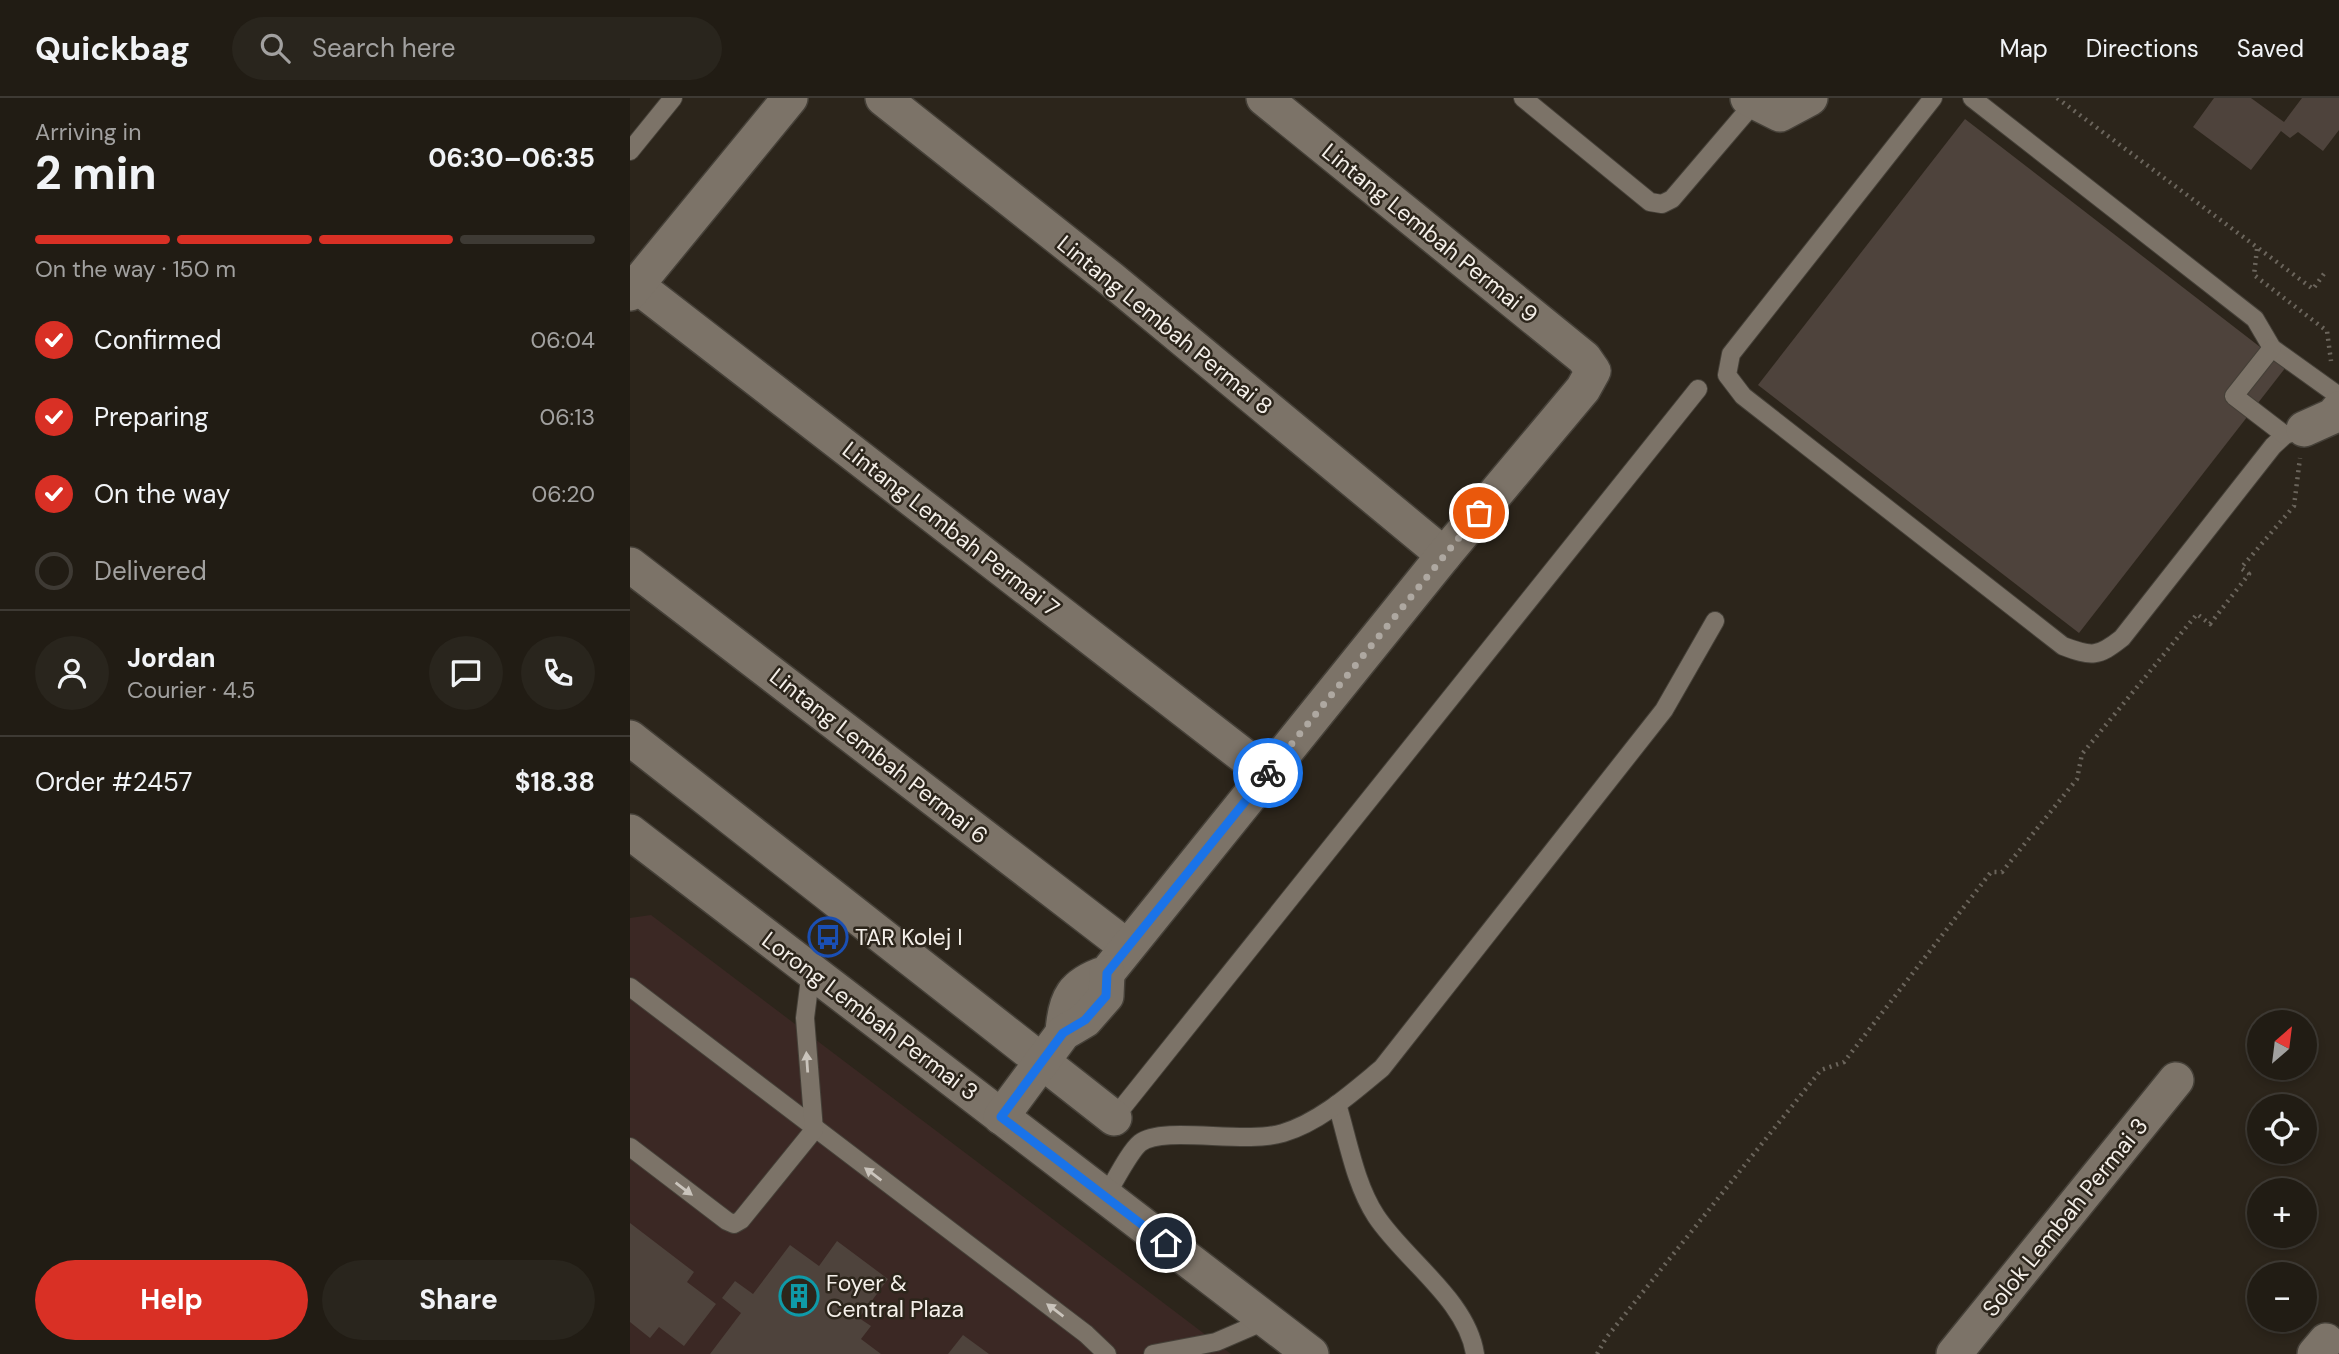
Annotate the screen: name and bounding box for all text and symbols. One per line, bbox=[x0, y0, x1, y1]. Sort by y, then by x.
search box bbox=[232, 17, 722, 80]
text: Quickbag bbox=[35, 27, 190, 70]
icon: search bbox=[256, 29, 294, 67]
text: Search here bbox=[312, 31, 455, 65]
text: Map bbox=[2000, 33, 2048, 64]
text: Directions bbox=[2086, 33, 2199, 64]
text: Saved bbox=[2237, 33, 2304, 64]
text: Arriving in bbox=[35, 117, 141, 147]
street label: Lintang Lembah Permai 9 bbox=[1316, 137, 1544, 329]
text: 06:30–06:35 bbox=[428, 141, 595, 175]
text: 2 min bbox=[35, 143, 157, 203]
street label: Lintang Lembah Permai 8 bbox=[1051, 229, 1279, 421]
text: On the way · 150 m bbox=[35, 254, 236, 284]
icon: check bbox=[35, 321, 73, 359]
text: Confirmed bbox=[94, 323, 221, 357]
text: 06:04 bbox=[530, 325, 595, 355]
icon: check bbox=[35, 398, 73, 436]
text: Preparing bbox=[94, 400, 209, 434]
text: 06:13 bbox=[539, 402, 595, 432]
street label: Lintang Lembah Permai 7 bbox=[837, 435, 1065, 623]
icon: check bbox=[35, 475, 73, 513]
text: On the way bbox=[94, 477, 230, 511]
text: 06:20 bbox=[531, 479, 595, 509]
pin bbox=[1449, 483, 1509, 543]
icon: bag bbox=[1460, 494, 1498, 532]
text: Delivered bbox=[94, 554, 207, 588]
button: person bbox=[35, 636, 109, 710]
button: chat bbox=[429, 636, 503, 710]
button: phone bbox=[521, 636, 595, 710]
text: Jordan bbox=[127, 641, 216, 675]
street label: Lintang Lembah Permai 6 bbox=[764, 661, 994, 851]
text: Courier · 4.5 bbox=[127, 675, 255, 705]
courier bbox=[1233, 738, 1303, 808]
icon: bike bbox=[1249, 754, 1287, 792]
text: Order #2457 bbox=[35, 765, 192, 799]
text: $18.38 bbox=[515, 765, 595, 799]
bus stop icon: TAR Kolej I bbox=[807, 916, 849, 958]
place label: TAR Kolej I bbox=[855, 922, 963, 952]
street label: Lorong Lembah Permai 3 bbox=[756, 925, 984, 1107]
north arrow bbox=[2247, 1010, 2317, 1080]
map controls bbox=[2247, 1010, 2317, 1332]
one-way arrow bbox=[802, 1050, 813, 1072]
button: locate bbox=[2247, 1094, 2317, 1164]
street label: Solok Lembah Permai 3 bbox=[1975, 1111, 2155, 1323]
one-way arrow bbox=[864, 1166, 882, 1181]
button: + bbox=[2247, 1178, 2317, 1248]
one-way arrow bbox=[675, 1181, 693, 1195]
pin bbox=[1136, 1213, 1196, 1273]
icon: home bbox=[1147, 1224, 1185, 1262]
button: Help bbox=[35, 1260, 308, 1340]
button: Share bbox=[322, 1260, 595, 1340]
button: − bbox=[2247, 1262, 2317, 1332]
place label: Foyer & Central Plaza bbox=[826, 1268, 964, 1324]
building icon: Foyer & Central Plaza bbox=[778, 1275, 820, 1317]
one-way arrow bbox=[1046, 1303, 1064, 1318]

